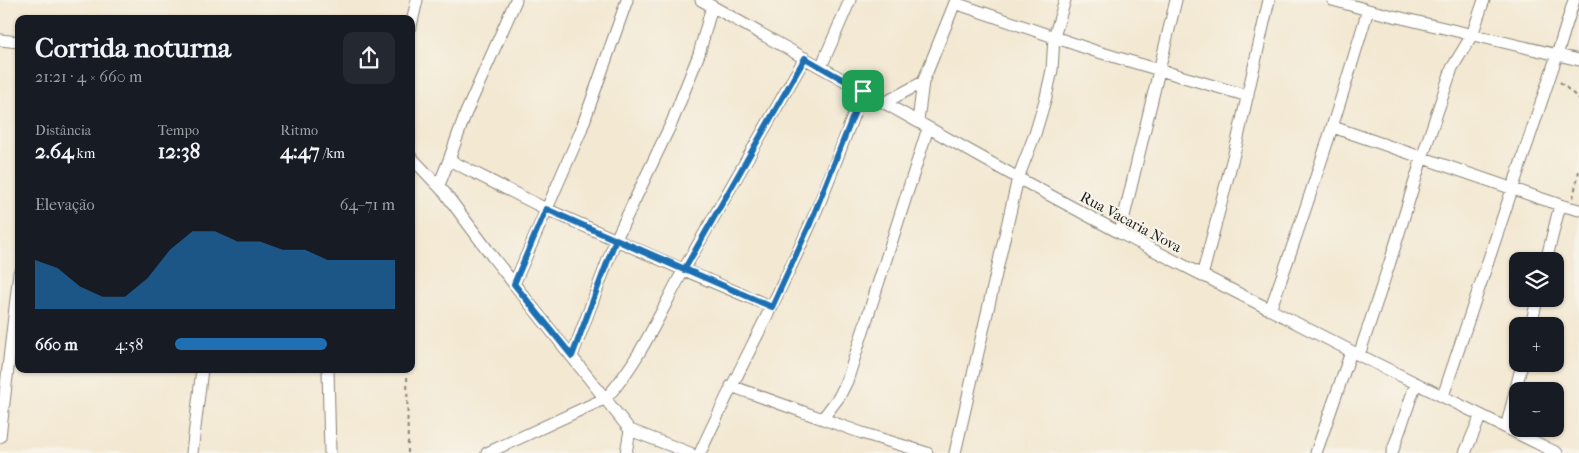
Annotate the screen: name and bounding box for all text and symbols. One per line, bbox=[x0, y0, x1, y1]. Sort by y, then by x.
text: Corrida noturna bbox=[35, 31, 231, 64]
button: share bbox=[343, 32, 395, 84]
text: 21:21 · 4 × 660 m bbox=[35, 67, 142, 86]
pin bbox=[842, 70, 884, 112]
icon: arrive bbox=[849, 77, 877, 105]
text: Distância bbox=[35, 122, 91, 139]
text: Tempo bbox=[158, 122, 199, 139]
text: Ritmo bbox=[280, 122, 318, 139]
text: 2.64 bbox=[35, 139, 74, 163]
text: 12:38 bbox=[158, 139, 200, 163]
text: 4:47 bbox=[280, 139, 320, 163]
text: km bbox=[74, 145, 95, 162]
text: /km bbox=[320, 145, 345, 162]
street label: Rua Vacaria Nova bbox=[1077, 188, 1186, 257]
text: Elevação bbox=[35, 195, 95, 214]
text: 64–71 m bbox=[340, 195, 395, 214]
map controls bbox=[1509, 252, 1564, 437]
button: layers bbox=[1509, 252, 1564, 307]
button: + bbox=[1509, 317, 1564, 372]
text: 660 m bbox=[35, 335, 78, 354]
text: 4:58 bbox=[115, 335, 143, 354]
button: − bbox=[1509, 382, 1564, 437]

